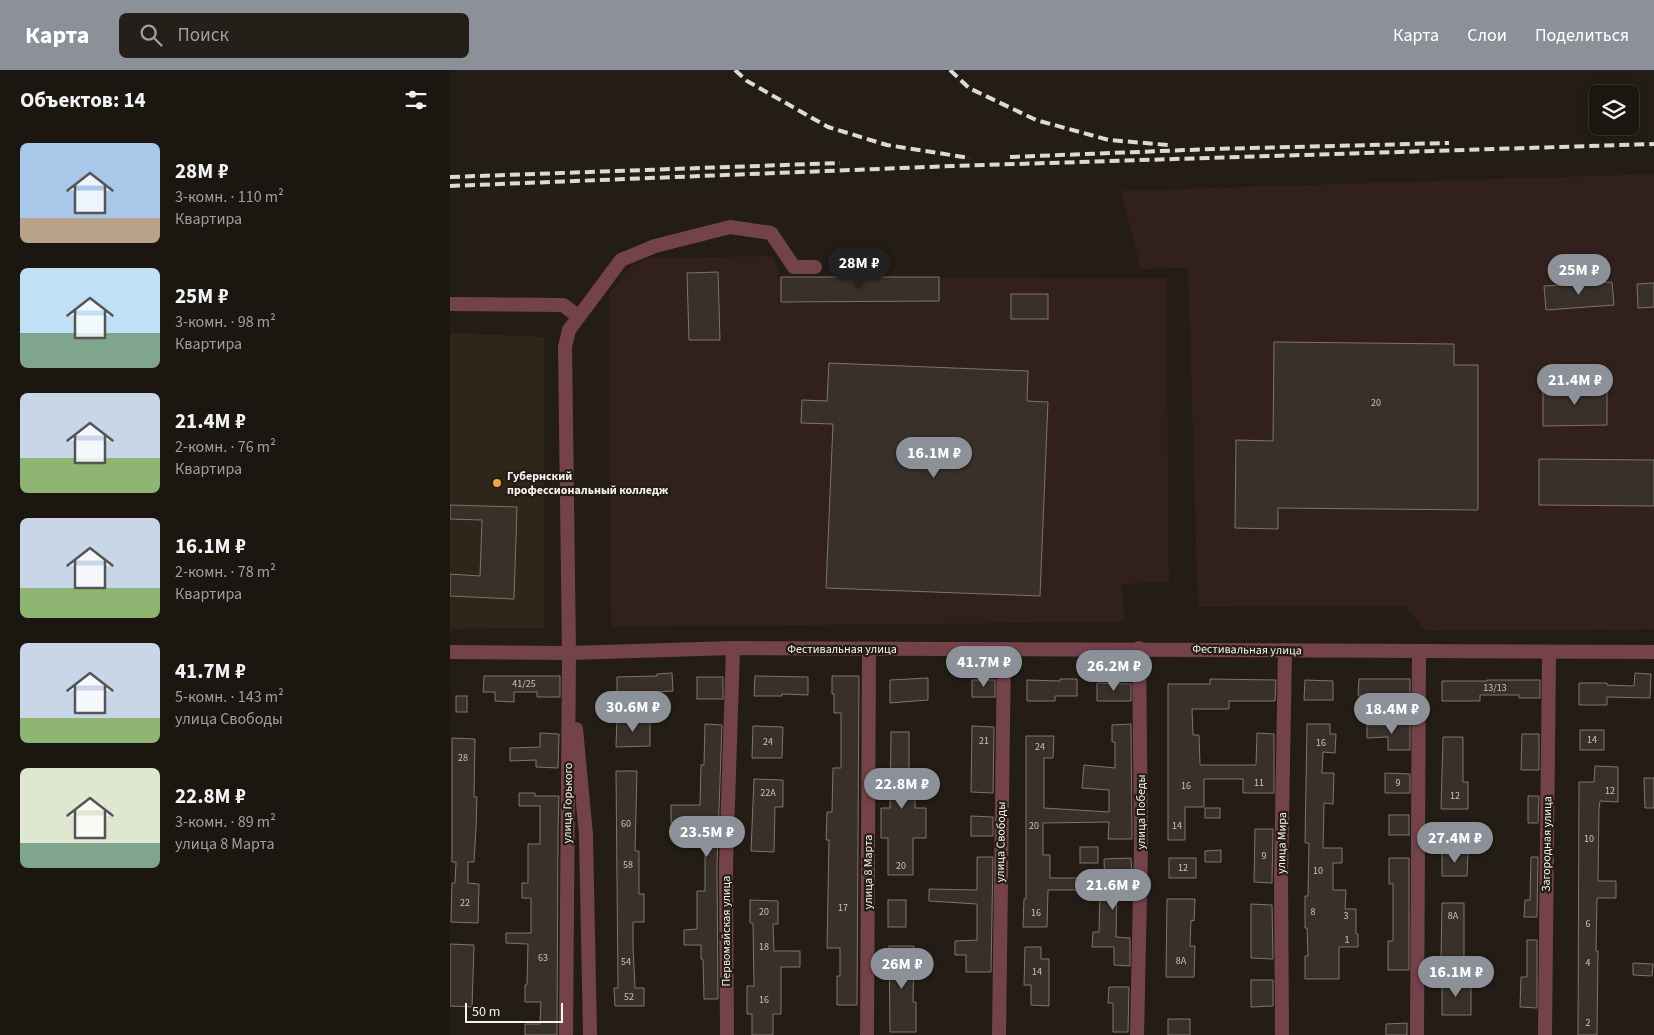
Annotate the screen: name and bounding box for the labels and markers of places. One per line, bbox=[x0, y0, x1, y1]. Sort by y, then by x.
pin: 28M ₽ bbox=[824, 246, 894, 289]
pin: 25M ₽ bbox=[1544, 254, 1614, 296]
pin: 21.4M ₽ bbox=[1529, 364, 1621, 406]
pin: 16.1M ₽ bbox=[888, 436, 980, 479]
place label: Губернский профессиональный колледж bbox=[507, 468, 669, 499]
marker: Губернский профессиональный колледж bbox=[491, 477, 503, 489]
pin: 41.7M ₽ bbox=[938, 646, 1030, 688]
pin: 26.2M ₽ bbox=[1068, 650, 1160, 692]
pin: 30.6M ₽ bbox=[587, 690, 679, 733]
pin: 18.4M ₽ bbox=[1346, 692, 1438, 735]
pin: 22.8M ₽ bbox=[856, 768, 948, 810]
pin: 23.5M ₽ bbox=[661, 816, 753, 858]
pin: 27.4M ₽ bbox=[1409, 822, 1501, 864]
pin: 21.6M ₽ bbox=[1067, 868, 1159, 911]
pin: 26M ₽ bbox=[867, 948, 937, 990]
pin: 16.1M ₽ bbox=[1410, 956, 1502, 998]

